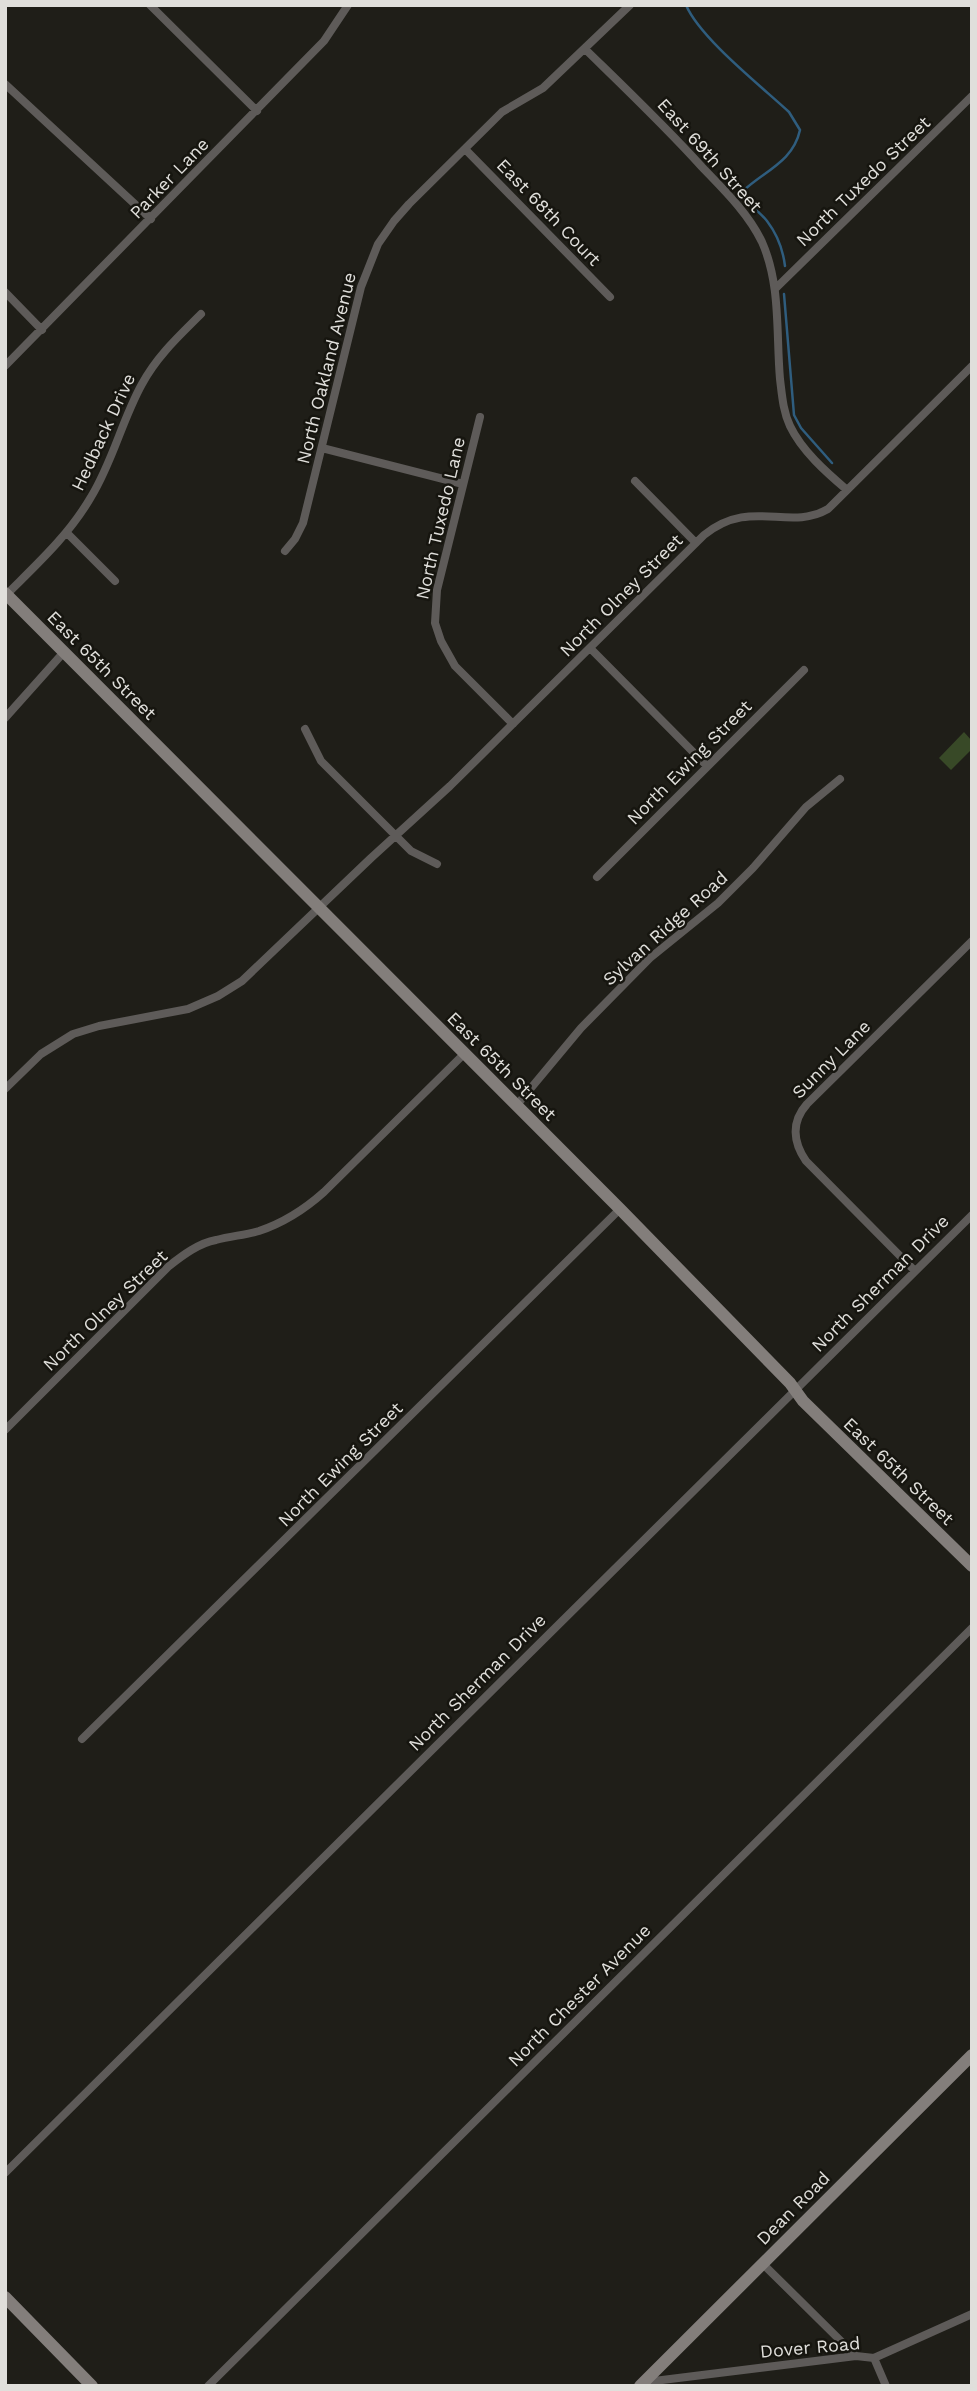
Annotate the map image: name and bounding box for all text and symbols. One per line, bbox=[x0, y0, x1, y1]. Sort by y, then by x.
street label: East 69th Street bbox=[653, 94, 767, 217]
street label: North Tuxedo Street bbox=[792, 111, 935, 250]
street label: Parker Lane bbox=[125, 133, 213, 223]
street label: East 68th Court bbox=[493, 154, 606, 270]
street label: North Oakland Avenue bbox=[292, 270, 360, 466]
street label: Hedback Drive bbox=[67, 370, 139, 494]
street label: North Tuxedo Lane bbox=[411, 435, 469, 601]
street label: North Olney Street bbox=[555, 529, 687, 661]
street label: East 65th Street bbox=[43, 606, 161, 724]
street label: North Ewing Street bbox=[622, 695, 756, 829]
street label: Sylvan Ridge Road bbox=[598, 867, 732, 989]
street label: East 65th Street bbox=[443, 1007, 561, 1125]
street label: Sunny Lane bbox=[787, 1015, 875, 1103]
street label: North Sherman Drive bbox=[807, 1210, 953, 1356]
street label: North Olney Street bbox=[38, 1245, 172, 1375]
street label: North Ewing Street bbox=[273, 1397, 407, 1531]
street label: East 65th Street bbox=[839, 1413, 959, 1529]
street label: North Sherman Drive bbox=[404, 1609, 550, 1755]
street label: North Chester Avenue bbox=[503, 1919, 655, 2071]
street label: Dean Road bbox=[752, 2167, 834, 2249]
street label: Dover Road bbox=[759, 2332, 861, 2362]

